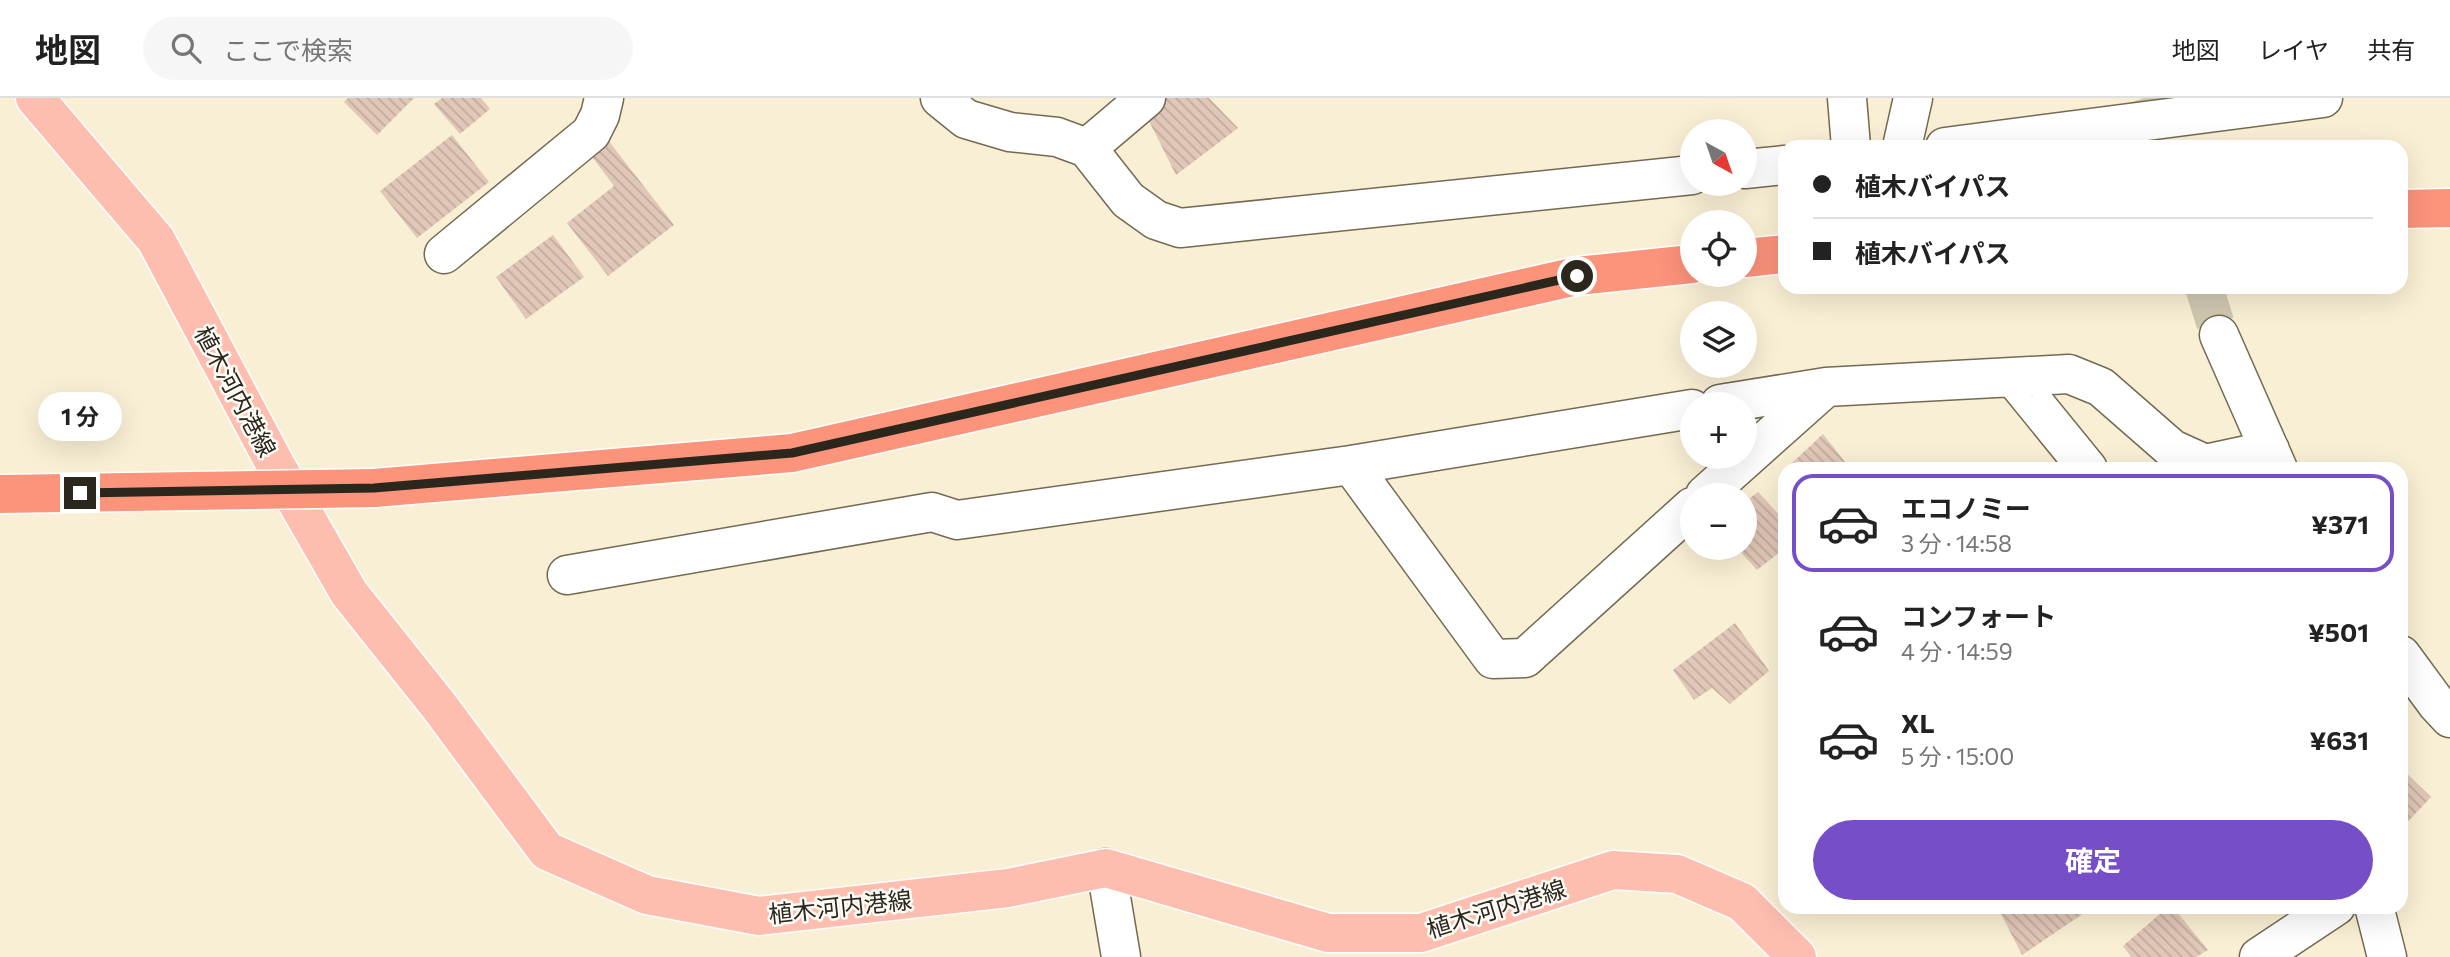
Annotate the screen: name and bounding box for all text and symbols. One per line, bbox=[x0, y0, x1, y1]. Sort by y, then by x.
search box bbox=[143, 17, 633, 80]
text: 地図 bbox=[35, 28, 101, 69]
icon: search bbox=[167, 29, 205, 67]
text: ここで検索 bbox=[223, 34, 353, 65]
text: 地図 bbox=[2172, 35, 2220, 64]
text: レイヤ bbox=[2258, 35, 2329, 64]
text: 共有 bbox=[2367, 35, 2415, 64]
north arrow bbox=[1680, 119, 1757, 196]
map controls bbox=[1680, 119, 1757, 560]
text: 植木バイパス bbox=[1855, 170, 2010, 201]
button: locate bbox=[1680, 210, 1757, 287]
text: 植木バイパス bbox=[1855, 237, 2010, 268]
route start bbox=[1561, 260, 1593, 292]
button: layers bbox=[1680, 301, 1757, 378]
street label: 植木河内港線 bbox=[189, 321, 283, 461]
callout: 1 分 bbox=[38, 392, 122, 440]
button: + bbox=[1680, 392, 1757, 469]
text: 1 分 bbox=[61, 402, 99, 430]
route end bbox=[64, 477, 96, 509]
button: − bbox=[1680, 483, 1757, 560]
icon: car bbox=[1817, 492, 1880, 555]
text: エコノミー bbox=[1901, 492, 2031, 523]
text: ¥371 bbox=[2311, 508, 2369, 539]
text: 3 分 · 14:58 bbox=[1901, 529, 2012, 557]
icon: car bbox=[1817, 600, 1880, 663]
text: コンフォート bbox=[1901, 600, 2056, 631]
text: ¥501 bbox=[2308, 616, 2369, 647]
text: 4 分 · 14:59 bbox=[1901, 637, 2013, 665]
text: XL bbox=[1901, 707, 1935, 738]
icon: car bbox=[1817, 708, 1880, 771]
text: ¥631 bbox=[2310, 724, 2369, 755]
text: 5 分 · 15:00 bbox=[1901, 742, 2014, 770]
button: 確定 bbox=[1813, 820, 2373, 900]
street label: 植木河内港線 bbox=[1423, 873, 1569, 943]
street label: 植木河内港線 bbox=[767, 884, 913, 928]

